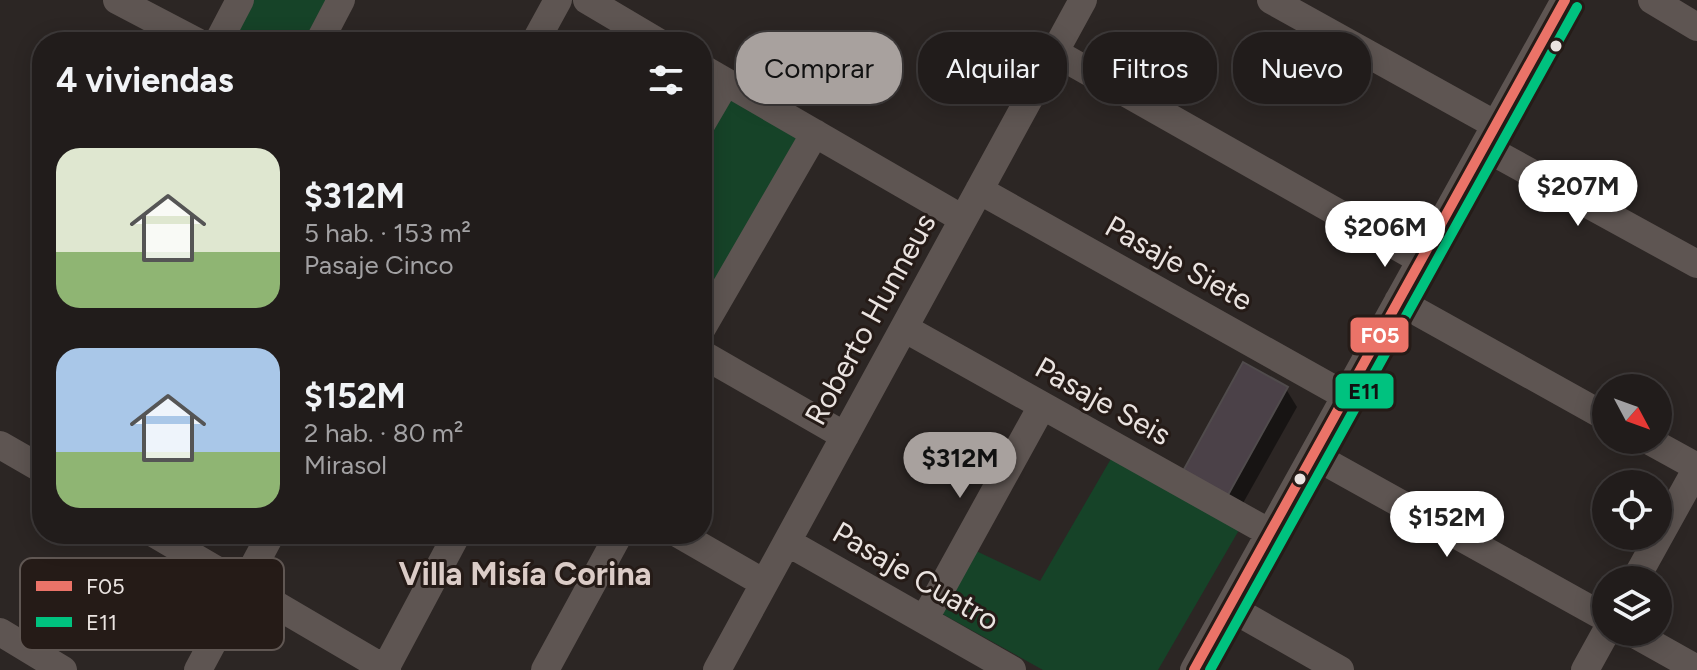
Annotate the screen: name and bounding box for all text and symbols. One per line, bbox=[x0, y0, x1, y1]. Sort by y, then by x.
chip: Comprar bbox=[736, 32, 902, 104]
chip: Alquilar bbox=[918, 32, 1067, 104]
chip: Filtros bbox=[1083, 32, 1217, 104]
chip: Nuevo bbox=[1233, 32, 1371, 104]
unlabelled marker bbox=[1548, 38, 1564, 54]
icon: filters bbox=[644, 58, 688, 102]
text: 4 viviendas bbox=[56, 60, 234, 101]
pin: $207M bbox=[1522, 160, 1634, 228]
text: $207M bbox=[1536, 170, 1620, 202]
text: $312M bbox=[304, 176, 405, 217]
icon: home bbox=[120, 180, 216, 276]
pin: $206M bbox=[1329, 201, 1441, 269]
street label: Roberto Hunneus bbox=[797, 207, 943, 431]
street label: Pasaje Siete bbox=[1099, 207, 1259, 319]
text: $206M bbox=[1343, 211, 1427, 243]
text: 5 hab. · 153 m² bbox=[304, 217, 471, 249]
text: Pasaje Cinco bbox=[304, 249, 453, 281]
line badge: F05 bbox=[1349, 316, 1410, 354]
text: F05 bbox=[1360, 322, 1400, 349]
street label: Pasaje Seis bbox=[1029, 349, 1177, 453]
line badge: E11 bbox=[1334, 372, 1395, 410]
north arrow bbox=[1592, 374, 1672, 454]
map controls bbox=[1592, 374, 1672, 646]
text: $152M bbox=[304, 376, 406, 417]
text: E11 bbox=[1348, 378, 1380, 405]
icon: home bbox=[120, 380, 216, 476]
text: 2 hab. · 80 m² bbox=[304, 417, 463, 449]
pin: $312M bbox=[904, 432, 1016, 500]
text: $312M bbox=[921, 442, 999, 474]
text: Mirasol bbox=[304, 449, 387, 481]
button: locate bbox=[1592, 470, 1672, 550]
unlabelled marker bbox=[1292, 471, 1308, 487]
pin: $152M bbox=[1391, 491, 1503, 559]
text: $152M bbox=[1408, 501, 1486, 533]
street label: Pasaje Cuatro bbox=[826, 513, 1006, 639]
district label: Villa Misía Corina bbox=[398, 555, 652, 593]
legend bbox=[20, 558, 284, 650]
button: layers bbox=[1592, 566, 1672, 646]
text: F05 bbox=[86, 573, 125, 600]
text: E11 bbox=[86, 609, 117, 636]

